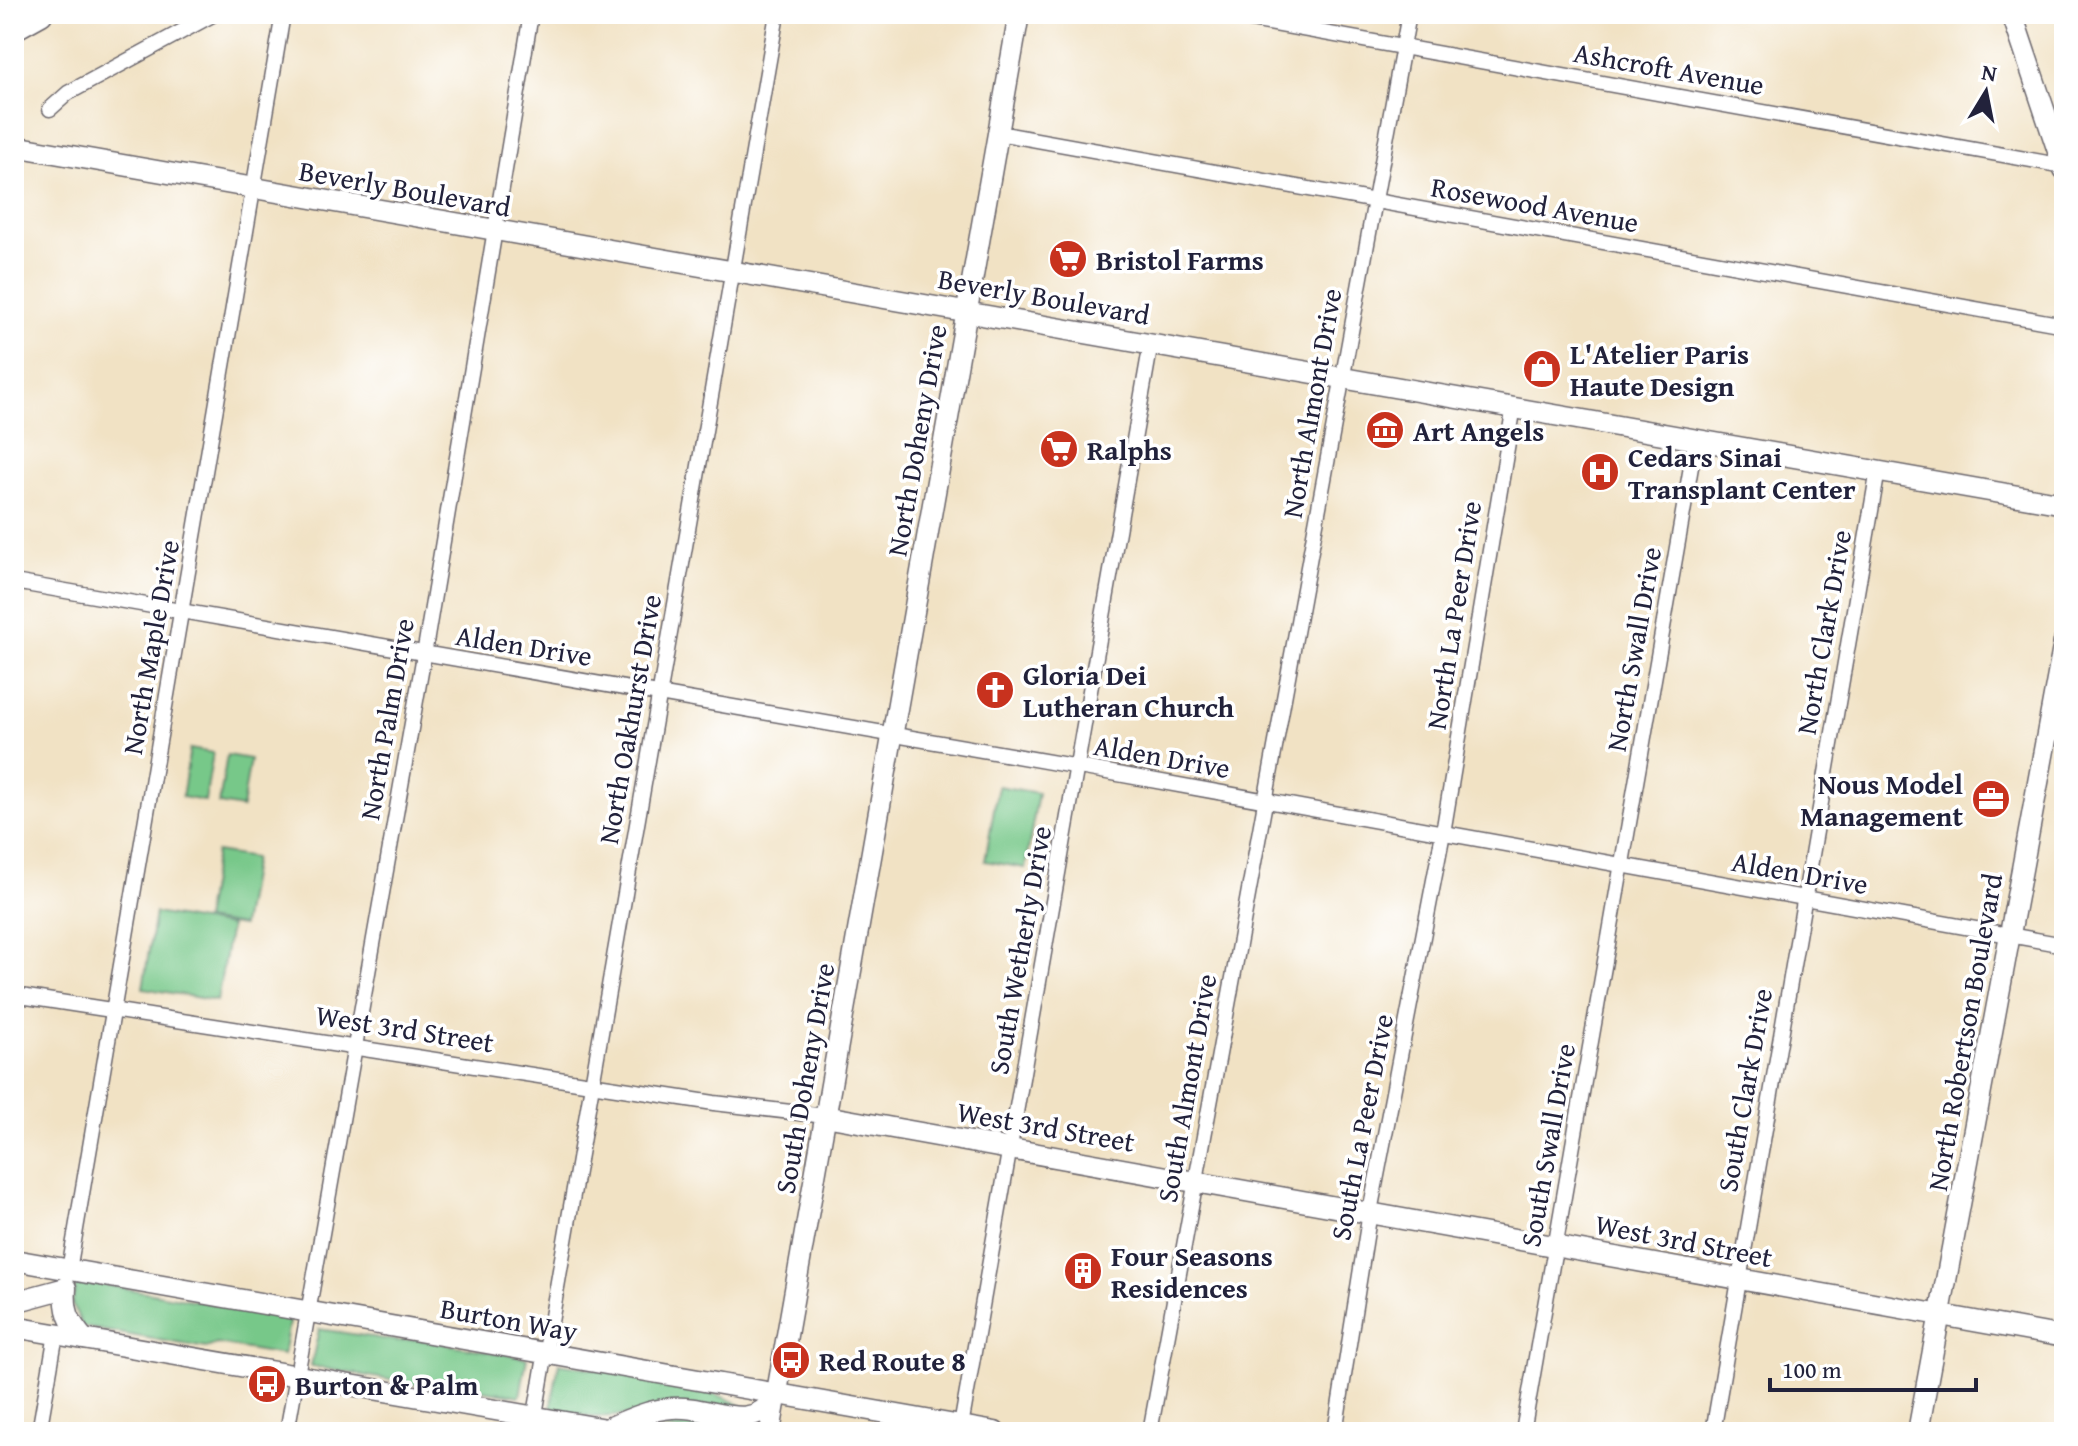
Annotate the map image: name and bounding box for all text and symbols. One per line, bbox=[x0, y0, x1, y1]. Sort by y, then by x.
street label: Ashcroft Avenue bbox=[1571, 31, 1767, 105]
north arrow bbox=[1946, 52, 2026, 132]
text: N bbox=[1979, 55, 2000, 89]
street label: Beverly Boulevard bbox=[296, 149, 514, 227]
street label: Rosewood Avenue bbox=[1428, 166, 1642, 242]
supermarket icon: Bristol Farms bbox=[1047, 238, 1089, 280]
place label: Bristol Farms bbox=[1096, 239, 1264, 280]
street label: Beverly Boulevard bbox=[935, 257, 1153, 335]
street label: North Almont Drive bbox=[1271, 285, 1351, 521]
street label: North Doheny Drive bbox=[875, 321, 957, 559]
place label: L'Atelier Paris Haute Design bbox=[1570, 333, 1749, 406]
shop icon: L'Atelier Paris Haute Design bbox=[1521, 348, 1563, 390]
museum icon: Art Angels bbox=[1364, 409, 1406, 451]
place label: Art Angels bbox=[1413, 410, 1544, 451]
supermarket icon: Ralphs bbox=[1038, 428, 1080, 470]
place label: Ralphs bbox=[1087, 429, 1172, 470]
place label: Cedars Sinai Transplant Center bbox=[1628, 436, 1856, 509]
hospital icon: Cedars Sinai Transplant Center bbox=[1579, 451, 1621, 493]
street label: North La Peer Drive bbox=[1415, 498, 1491, 732]
street label: North Clark Drive bbox=[1785, 527, 1861, 737]
street label: North Maple Drive bbox=[111, 536, 189, 758]
street label: North Swall Drive bbox=[1595, 544, 1671, 754]
street label: North Oakhurst Drive bbox=[587, 591, 671, 847]
street label: Alden Drive bbox=[453, 614, 595, 676]
street label: North Palm Drive bbox=[348, 615, 424, 823]
place label: Gloria Dei Lutheran Church bbox=[1023, 654, 1235, 727]
church icon: Gloria Dei Lutheran Church bbox=[974, 669, 1016, 711]
street label: Alden Drive bbox=[1091, 724, 1233, 788]
place label: Nous Model Management bbox=[1800, 763, 1963, 836]
office icon: Nous Model Management bbox=[1970, 778, 2012, 820]
street label: South Wetherly Drive bbox=[977, 822, 1061, 1078]
street label: Alden Drive bbox=[1729, 840, 1871, 904]
street label: North Robertson Boulevard bbox=[1916, 870, 2012, 1194]
street label: South Doheny Drive bbox=[764, 959, 844, 1197]
street label: South Almont Drive bbox=[1146, 970, 1226, 1206]
street label: South Clark Drive bbox=[1706, 985, 1782, 1195]
street label: West 3rd Street bbox=[313, 994, 497, 1062]
street label: South La Peer Drive bbox=[1319, 1010, 1403, 1244]
street label: South Swall Drive bbox=[1509, 1040, 1585, 1250]
street label: West 3rd Street bbox=[954, 1090, 1138, 1162]
street label: West 3rd Street bbox=[1592, 1203, 1776, 1277]
place label: Four Seasons Residences bbox=[1111, 1235, 1273, 1308]
building icon: Four Seasons Residences bbox=[1062, 1250, 1104, 1292]
street label: Burton Way bbox=[437, 1287, 581, 1351]
bus stop icon: Red Route 8 bbox=[770, 1339, 812, 1381]
place label: Red Route 8 bbox=[819, 1340, 966, 1381]
scale bar bbox=[1770, 1342, 1976, 1392]
text: 100 m bbox=[1782, 1352, 1842, 1387]
bus stop icon: Burton & Palm bbox=[246, 1363, 288, 1405]
place label: Burton & Palm bbox=[295, 1364, 479, 1405]

